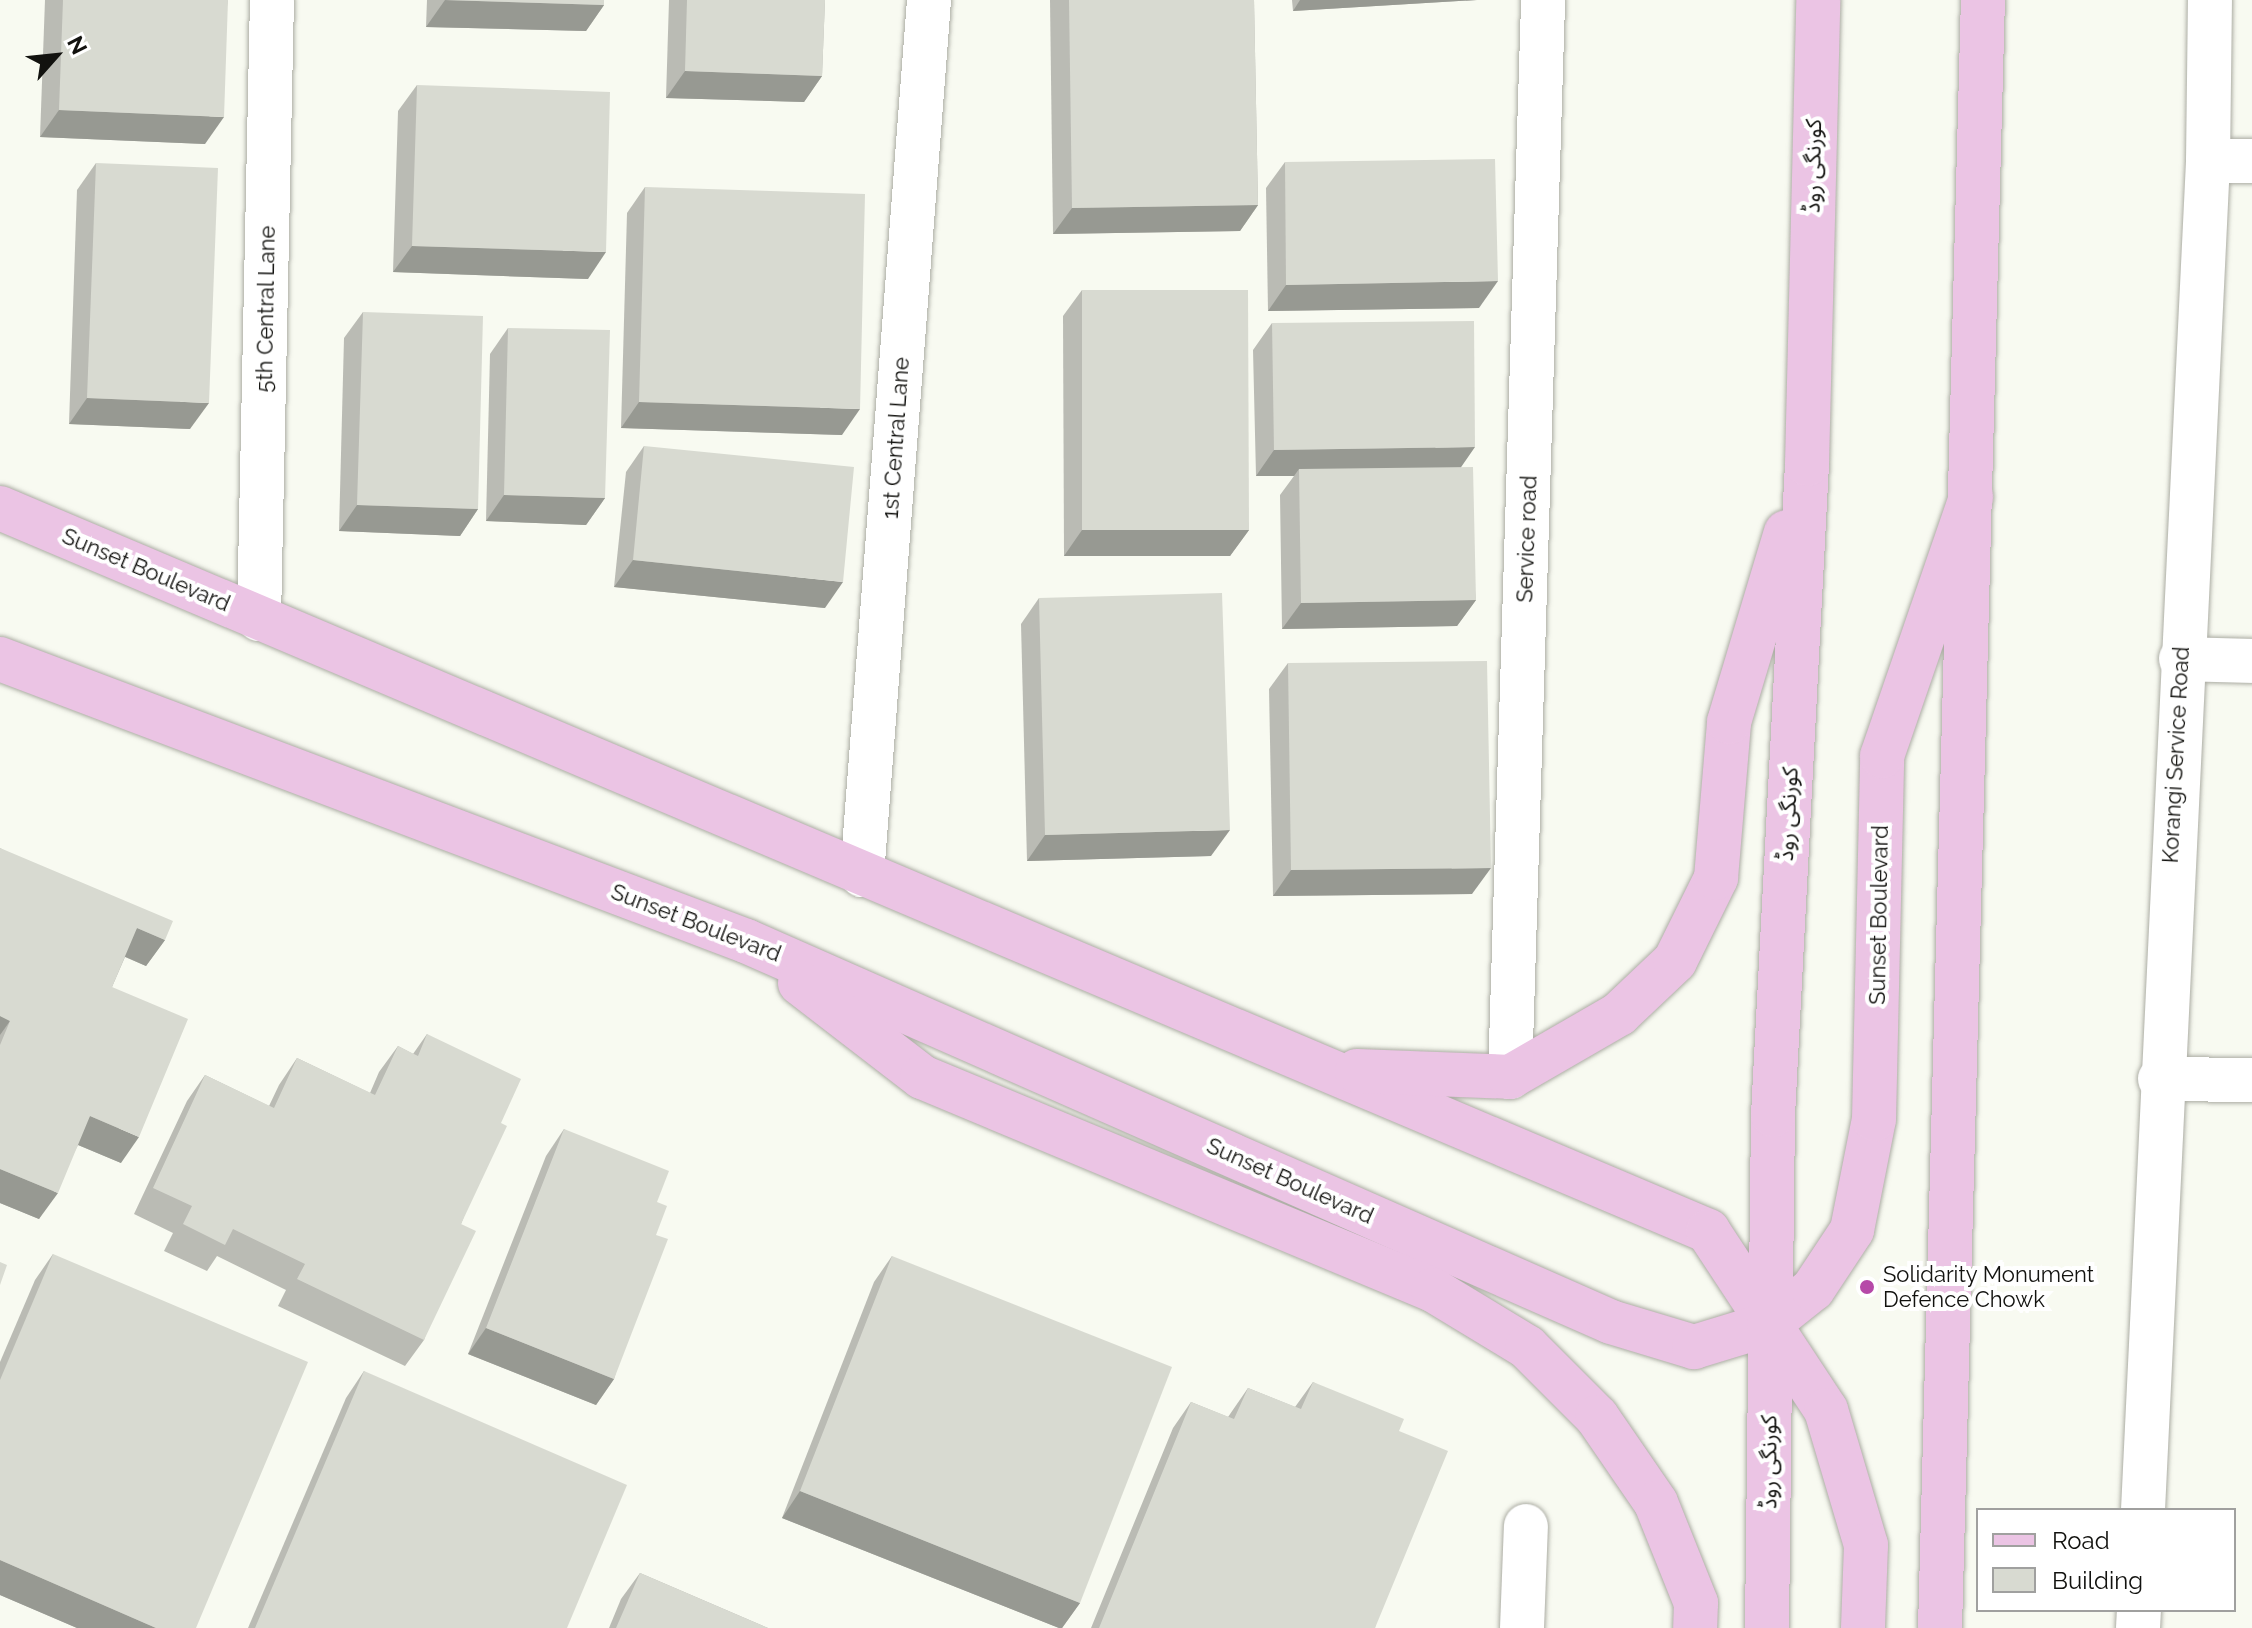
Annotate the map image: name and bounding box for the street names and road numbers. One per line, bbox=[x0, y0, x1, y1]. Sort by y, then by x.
street label: کورنگی روڈ bbox=[1799, 119, 1827, 213]
street label: 5th Central Lane bbox=[251, 225, 281, 393]
street label: 1st Central Lane bbox=[877, 356, 915, 520]
street label: Service road bbox=[1512, 475, 1542, 603]
street label: Sunset Boulevard bbox=[58, 523, 234, 617]
street label: Korangi Service Road bbox=[2157, 646, 2195, 864]
street label: کورنگی روڈ bbox=[1772, 766, 1804, 862]
street label: Sunset Boulevard bbox=[1864, 825, 1894, 1005]
street label: Sunset Boulevard bbox=[607, 878, 785, 968]
street label: Sunset Boulevard bbox=[1203, 1132, 1377, 1230]
street label: کورنگی روڈ bbox=[1756, 1415, 1782, 1509]

